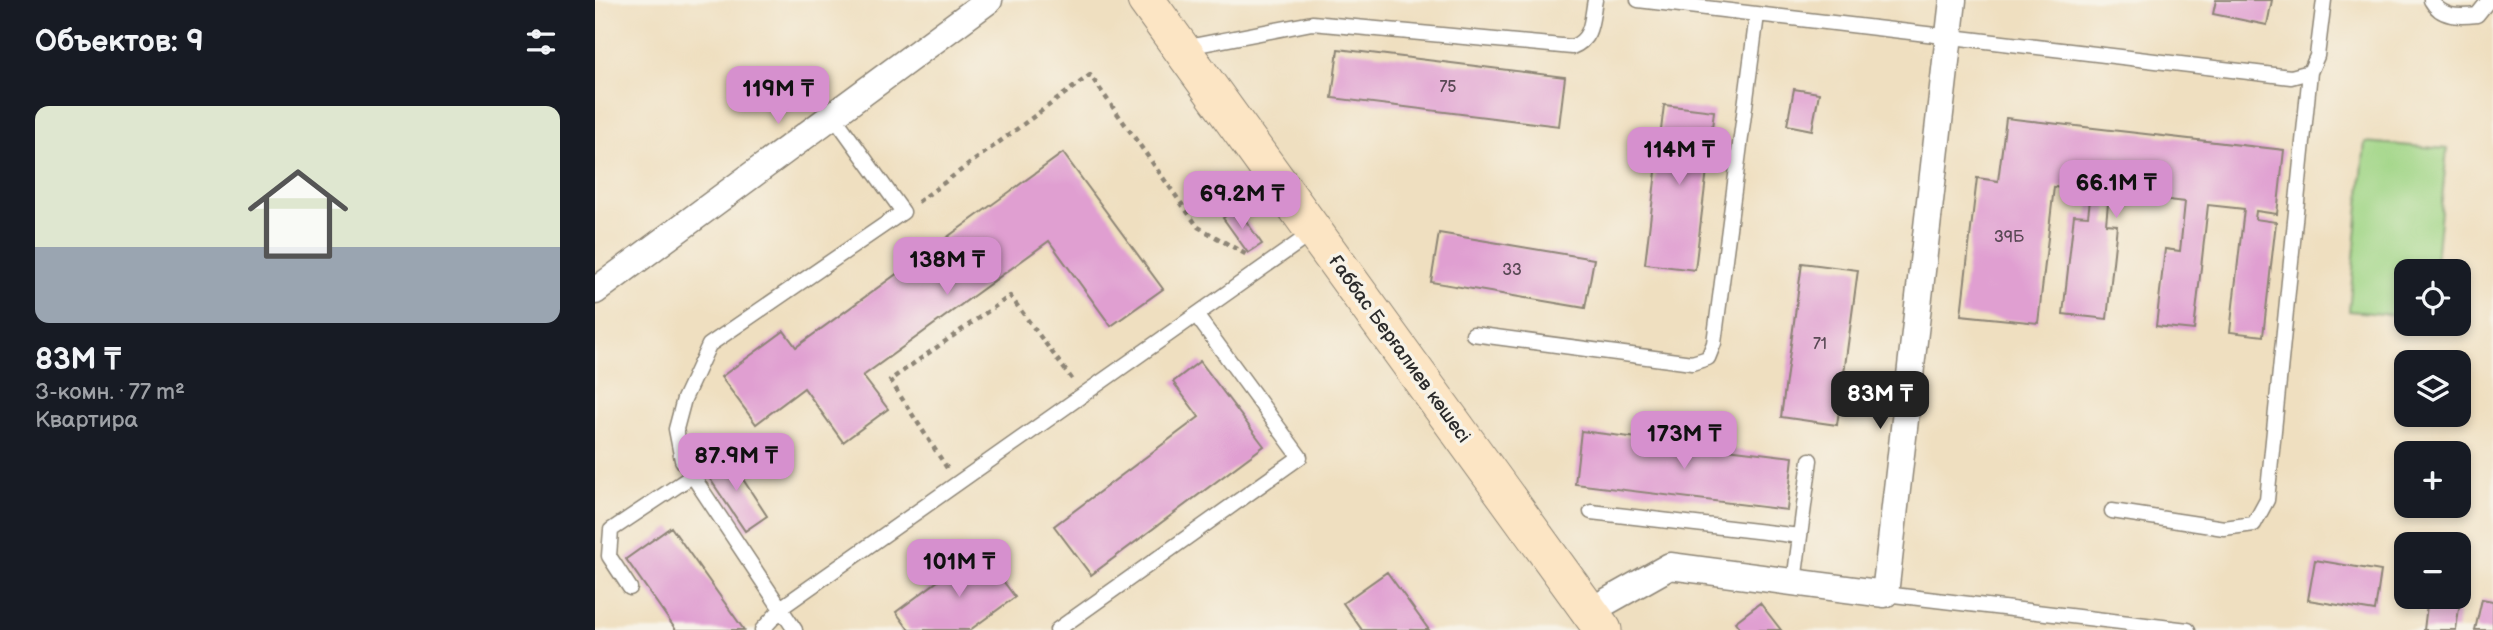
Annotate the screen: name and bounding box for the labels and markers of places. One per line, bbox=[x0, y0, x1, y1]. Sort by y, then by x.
pin: 119M ₸ bbox=[721, 66, 835, 126]
pin: 114M ₸ bbox=[1622, 128, 1736, 187]
pin: 66.1M ₸ bbox=[2051, 160, 2181, 220]
pin: 69.2M ₸ bbox=[1177, 172, 1307, 231]
pin: 138M ₸ bbox=[890, 238, 1004, 297]
pin: 83M ₸ bbox=[1831, 372, 1929, 431]
pin: 173M ₸ bbox=[1627, 412, 1741, 471]
pin: 87.9M ₸ bbox=[671, 434, 801, 493]
pin: 101M ₸ bbox=[902, 540, 1016, 599]

